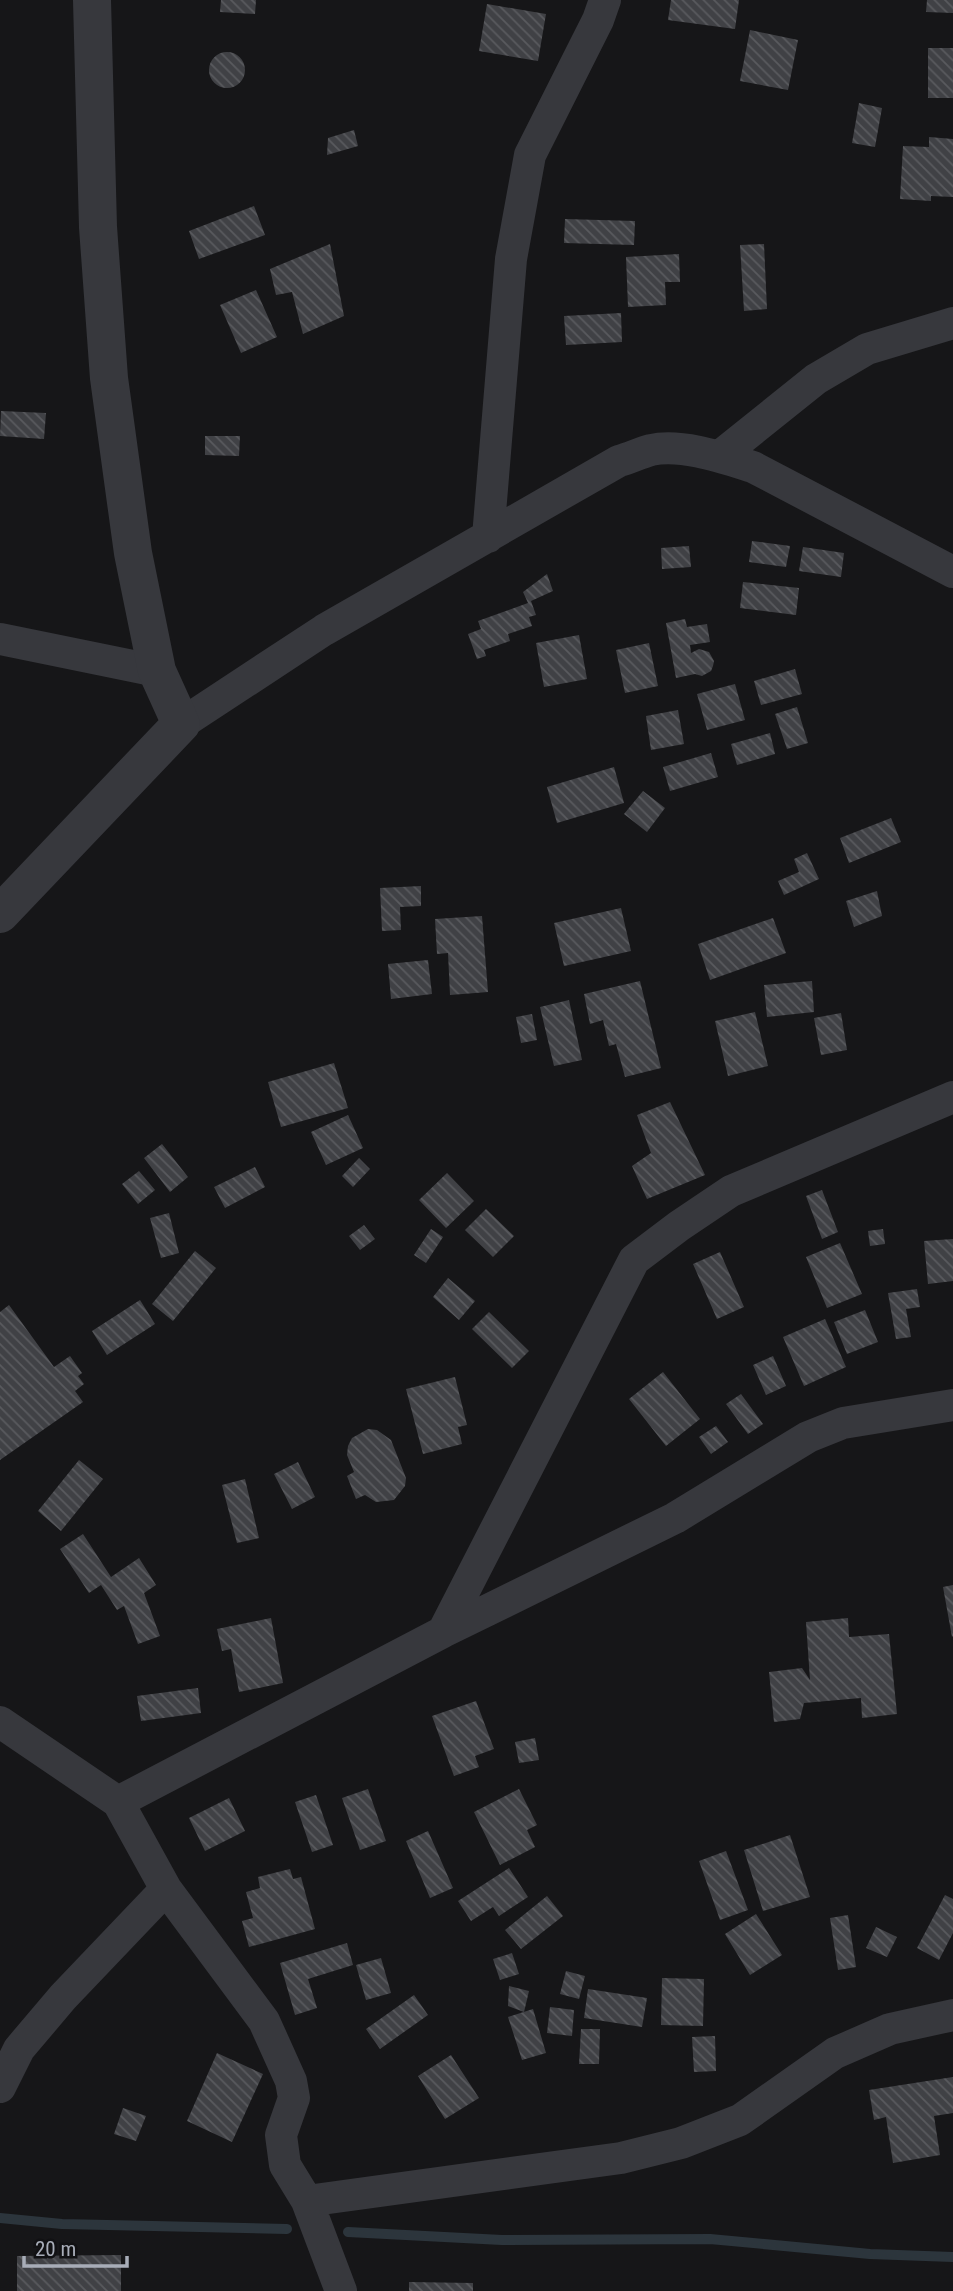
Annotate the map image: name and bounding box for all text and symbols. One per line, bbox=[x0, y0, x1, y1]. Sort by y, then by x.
scale bar bbox=[24, 2224, 128, 2268]
text: 20 m bbox=[35, 2237, 76, 2261]

